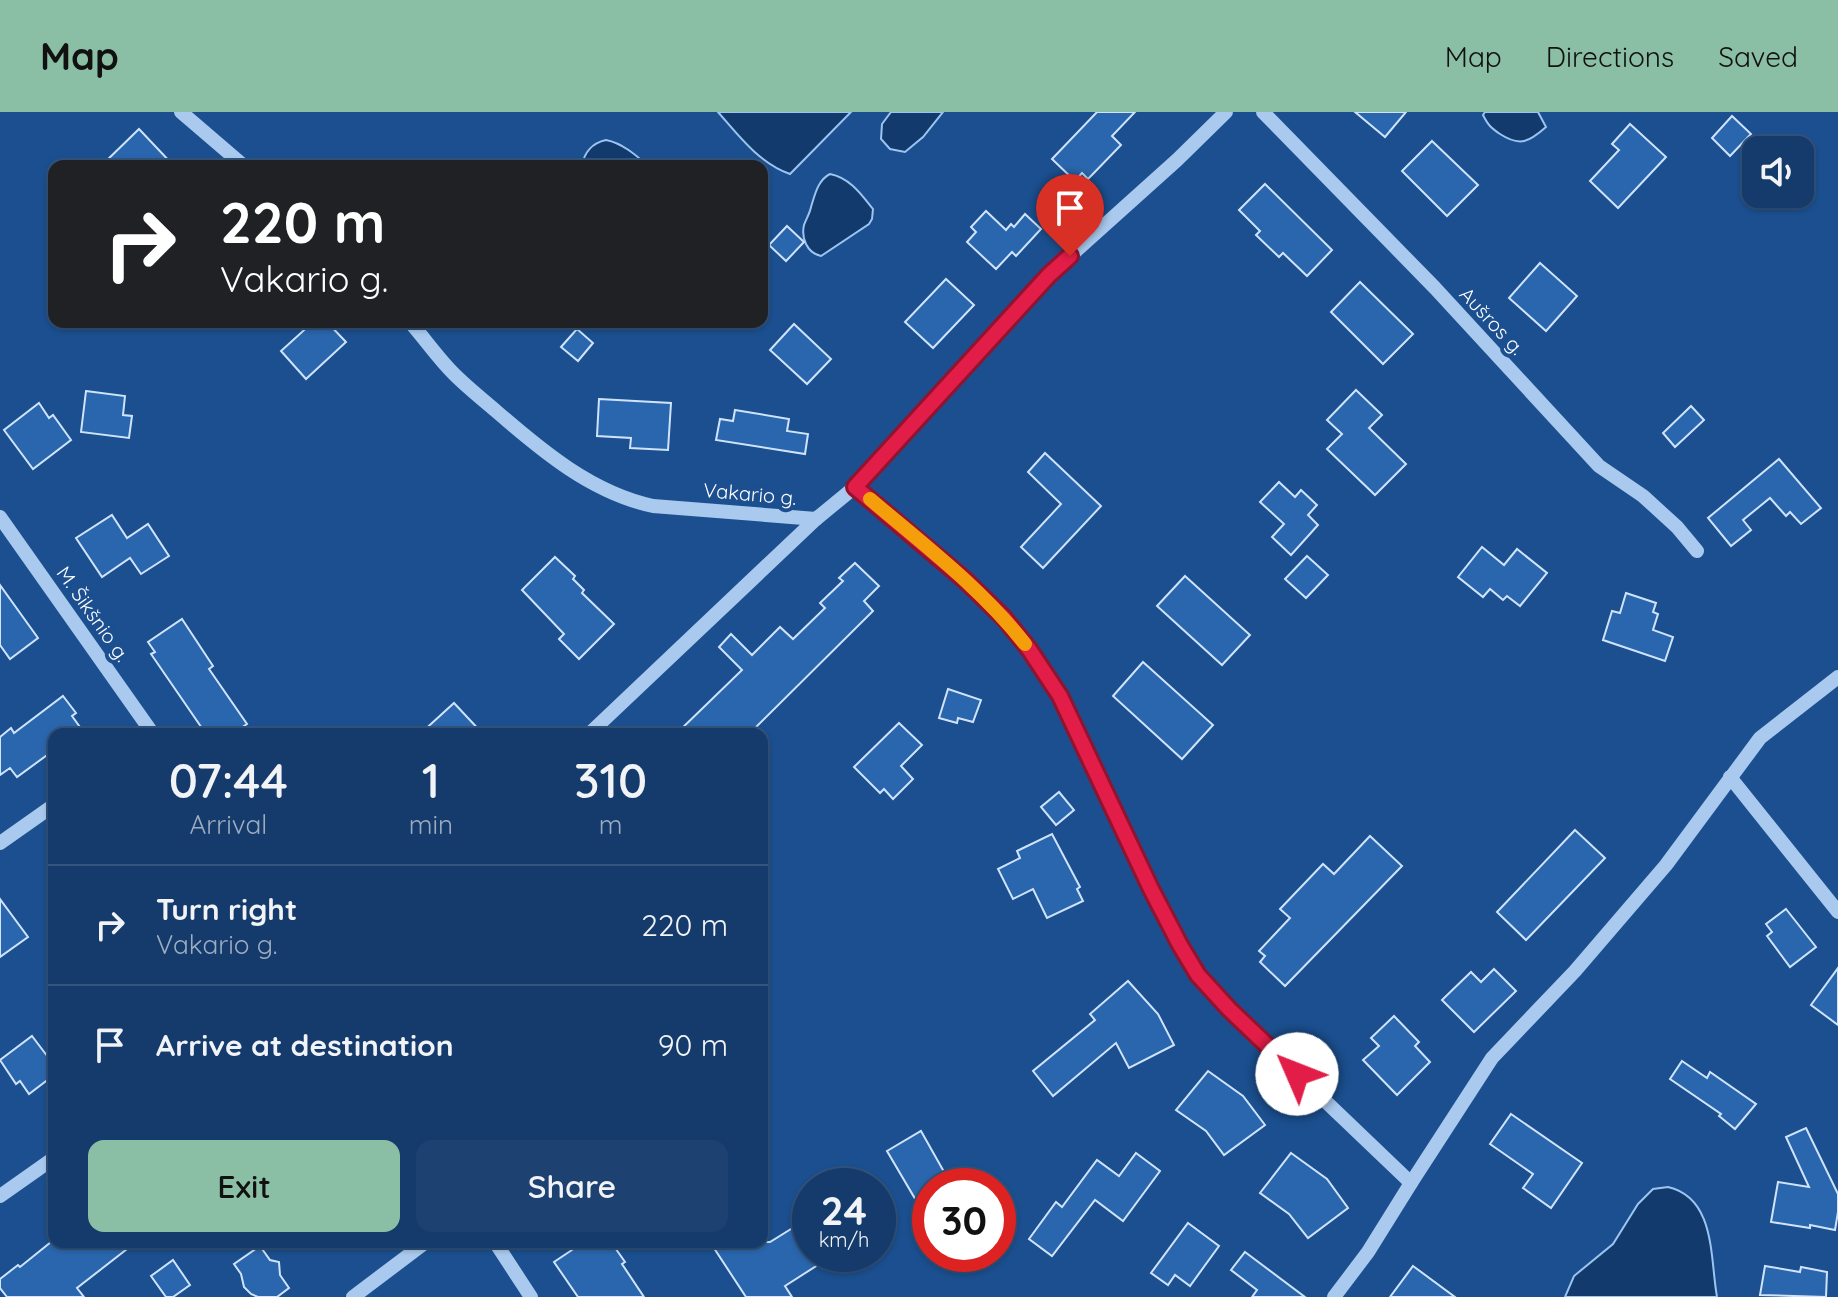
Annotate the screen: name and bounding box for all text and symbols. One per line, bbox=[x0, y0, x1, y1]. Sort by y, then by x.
text: Map bbox=[40, 32, 119, 80]
text: Map bbox=[1445, 39, 1502, 74]
text: Directions bbox=[1546, 39, 1674, 74]
text: Saved bbox=[1718, 39, 1798, 74]
map controls bbox=[1742, 136, 1814, 208]
button: sound bbox=[1742, 136, 1814, 208]
pin bbox=[1036, 174, 1104, 256]
icon: arrive bbox=[1048, 186, 1092, 230]
text: 220 m bbox=[220, 187, 385, 257]
icon: right bbox=[88, 192, 192, 296]
text: Vakario g. bbox=[220, 256, 388, 301]
street label: Aušros g. bbox=[1455, 281, 1530, 360]
street label: Vakario g. bbox=[702, 477, 798, 510]
street label: M. Šikšnio g. bbox=[51, 561, 135, 666]
text: 07:44 bbox=[169, 750, 288, 810]
text: 1 bbox=[422, 750, 440, 810]
text: 310 bbox=[574, 750, 647, 810]
text: Arrival bbox=[189, 808, 267, 841]
text: min bbox=[409, 808, 453, 841]
text: m bbox=[599, 808, 622, 841]
text: Turn right bbox=[156, 890, 297, 928]
icon: right bbox=[88, 903, 132, 947]
text: 220 m bbox=[641, 906, 728, 944]
text: Vakario g. bbox=[156, 928, 278, 961]
icon: arrive bbox=[88, 1023, 132, 1067]
text: Arrive at destination bbox=[156, 1026, 454, 1064]
text: 90 m bbox=[658, 1026, 728, 1064]
position arrow bbox=[1255, 1032, 1339, 1116]
button: Exit bbox=[88, 1140, 400, 1232]
button: Share bbox=[416, 1140, 728, 1232]
speed limit sign: 30 bbox=[912, 1168, 1016, 1272]
text: 24 bbox=[821, 1185, 867, 1235]
text: km/h bbox=[819, 1227, 869, 1252]

